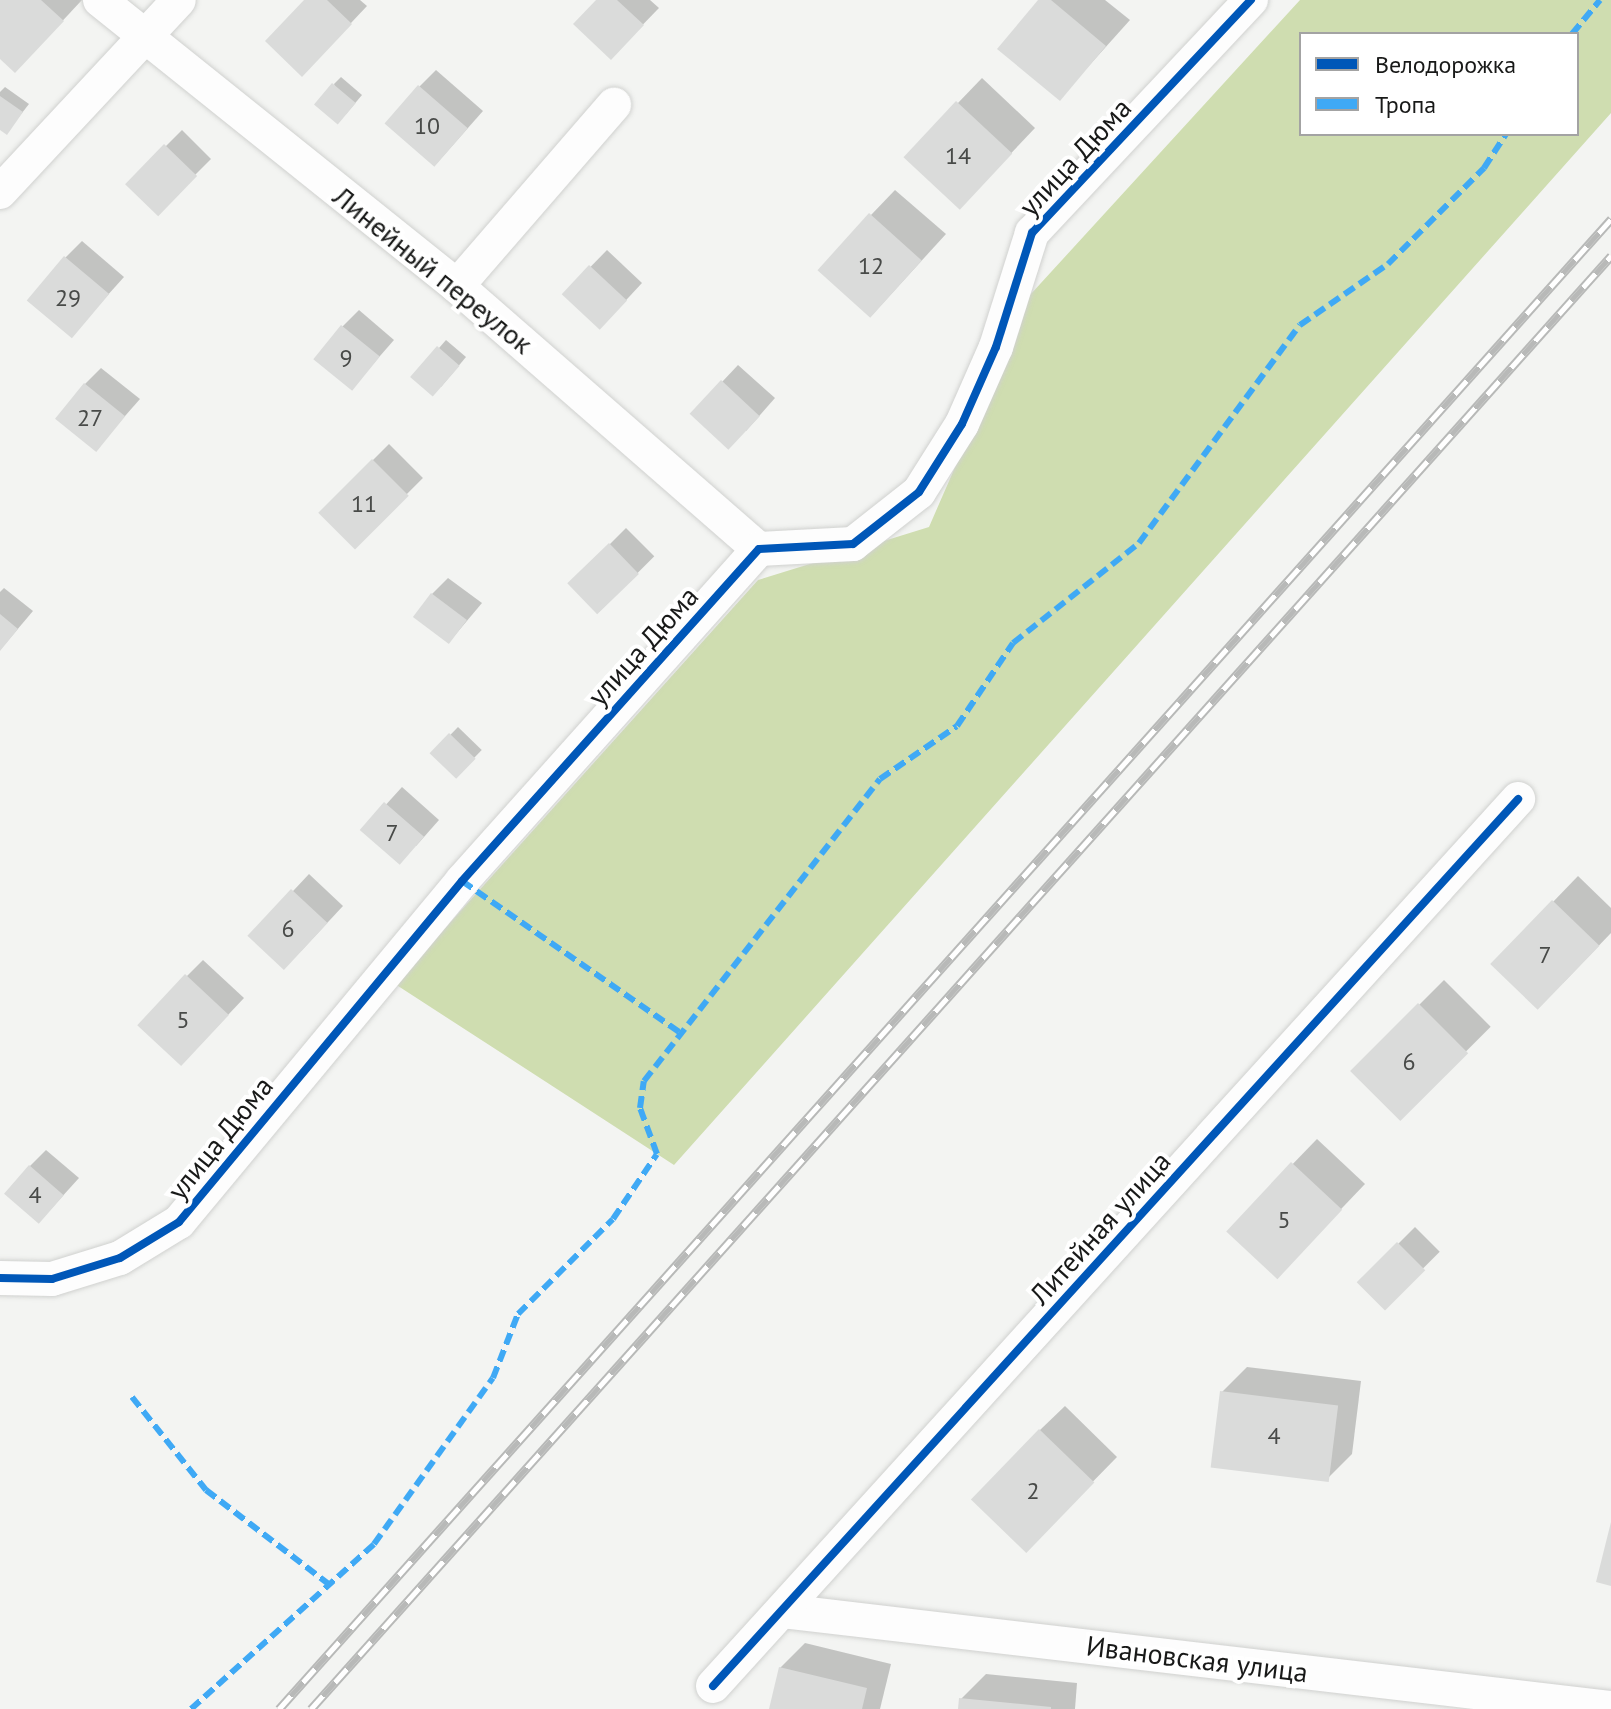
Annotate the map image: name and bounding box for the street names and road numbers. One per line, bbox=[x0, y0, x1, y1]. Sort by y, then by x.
street label: улица Дюма bbox=[1012, 91, 1138, 223]
street label: Линейный переулок bbox=[326, 179, 540, 361]
street label: улица Дюма bbox=[580, 579, 706, 713]
street label: улица Дюма bbox=[160, 1069, 280, 1207]
street label: Литейная улица bbox=[1023, 1145, 1177, 1311]
street label: Ивановская улица bbox=[1084, 1629, 1310, 1689]

